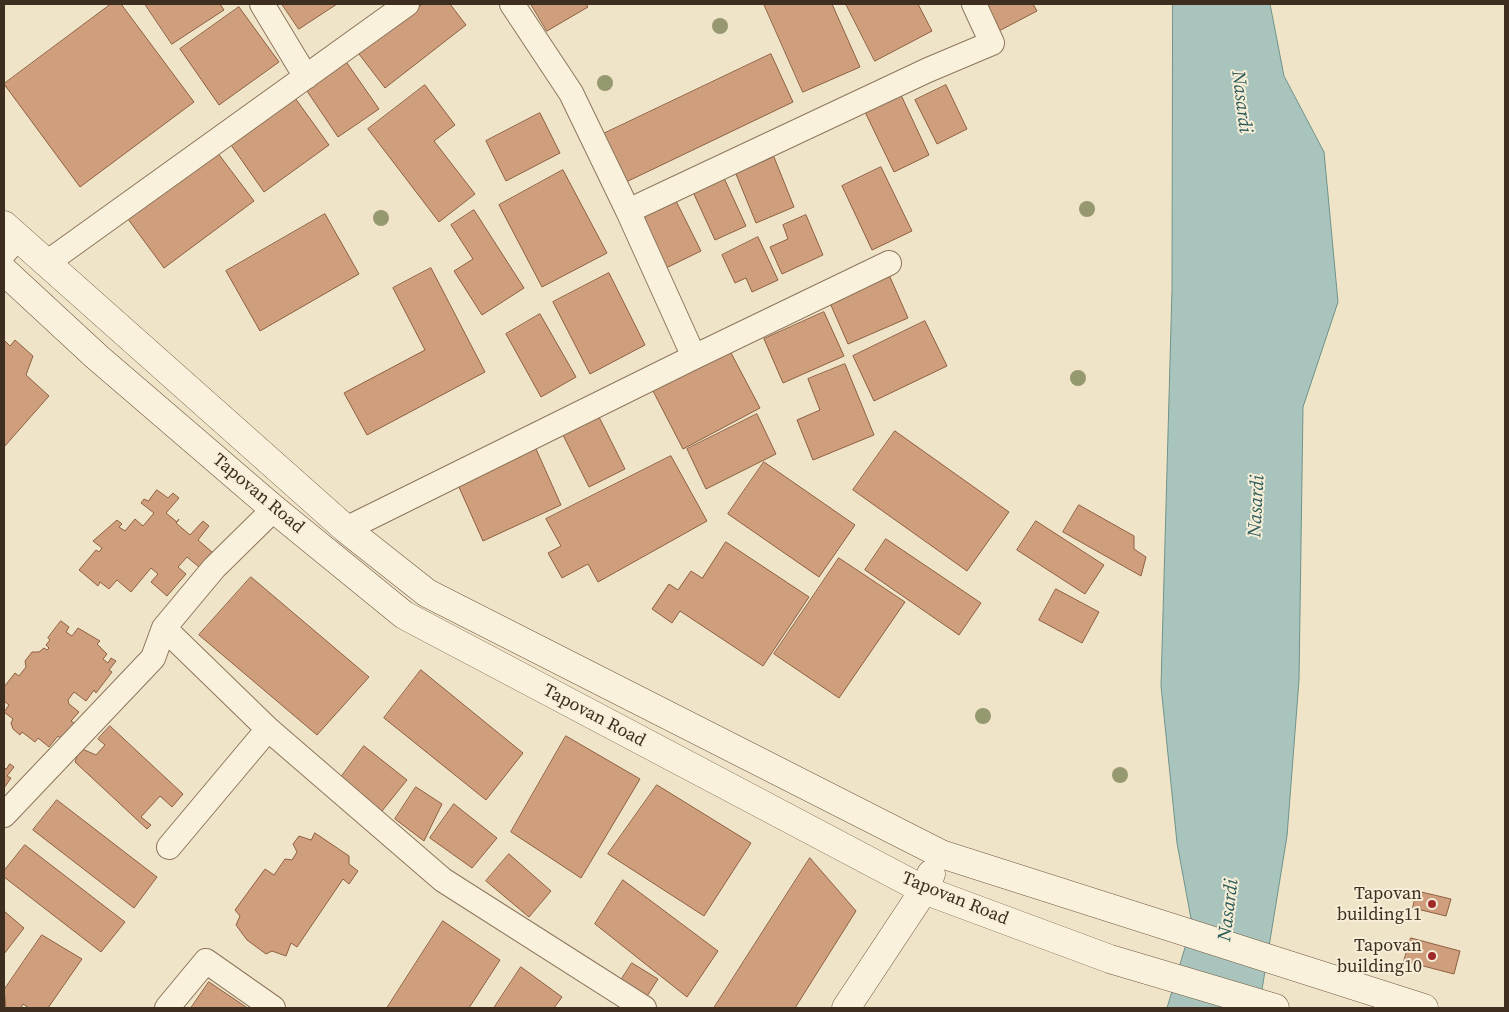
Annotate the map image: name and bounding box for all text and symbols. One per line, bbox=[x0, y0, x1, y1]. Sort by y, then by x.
water label: Nasardi bbox=[1226, 70, 1256, 134]
street label: Tapovan Road bbox=[208, 449, 308, 539]
water label: Nasardi bbox=[1244, 474, 1270, 538]
street label: Tapovan Road bbox=[539, 680, 649, 752]
street label: Tapovan Road bbox=[899, 868, 1011, 930]
water label: Nasardi bbox=[1214, 878, 1244, 942]
place label: Tapovan building11 bbox=[1337, 883, 1422, 926]
marker: Tapovan building11 bbox=[1426, 898, 1438, 910]
place label: Tapovan building10 bbox=[1337, 935, 1422, 978]
marker: Tapovan building10 bbox=[1426, 950, 1438, 962]

